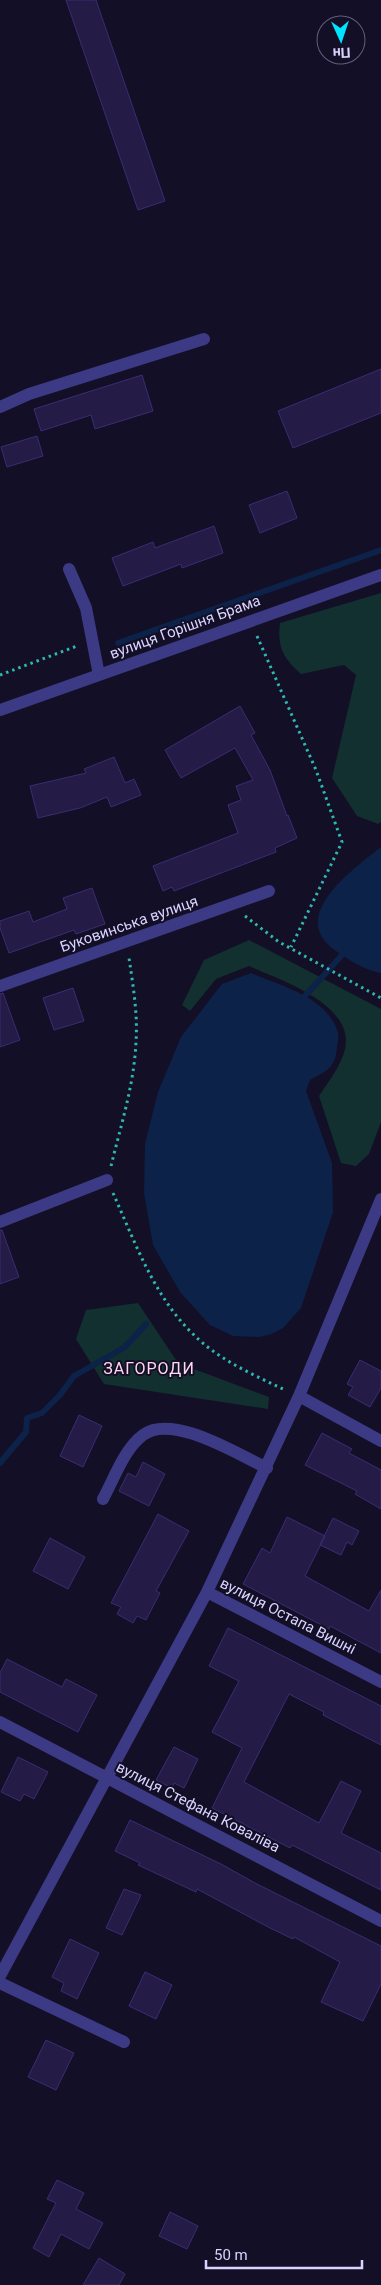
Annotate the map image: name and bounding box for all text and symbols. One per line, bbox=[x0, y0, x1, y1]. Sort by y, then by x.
north arrow bbox=[316, 15, 366, 65]
text: Пн bbox=[332, 45, 351, 61]
street label: вулиця Горішня Брама bbox=[107, 591, 263, 663]
street label: Буковинська вулиця bbox=[58, 892, 200, 956]
district label: ЗАГОРОДИ bbox=[103, 1359, 195, 1378]
street label: вулиця Остапа Вишні bbox=[217, 1574, 359, 1658]
street label: вулиця Стефана Коваліва bbox=[113, 1758, 283, 1856]
scale bar bbox=[206, 2238, 362, 2270]
text: 50 m bbox=[214, 2246, 248, 2264]

